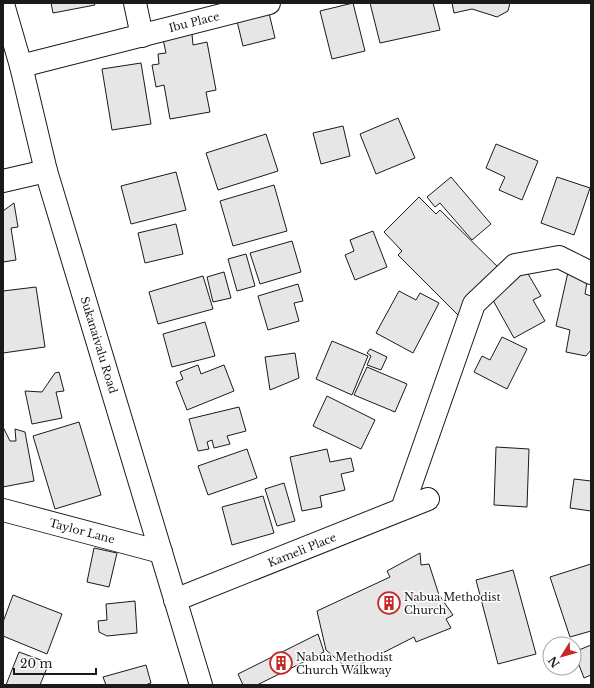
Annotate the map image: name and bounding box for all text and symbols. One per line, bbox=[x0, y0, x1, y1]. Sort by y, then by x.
street label: Ibu Place bbox=[167, 9, 221, 35]
street label: Sukanaivalu Road bbox=[78, 295, 121, 396]
street label: Taylor Lane bbox=[48, 516, 116, 546]
street label: Kameli Place bbox=[266, 530, 338, 570]
building icon: Nabua Methodist Church bbox=[376, 590, 402, 616]
place label: Nabua Methodist Church bbox=[404, 590, 501, 617]
north arrow bbox=[542, 636, 582, 676]
scale bar bbox=[14, 650, 96, 676]
building icon: Nabua Methodist Church Walkway bbox=[268, 650, 294, 676]
place label: Nabua Methodist Church Walkway bbox=[296, 650, 393, 677]
text: N bbox=[545, 653, 563, 670]
text: 20 m bbox=[20, 656, 52, 671]

